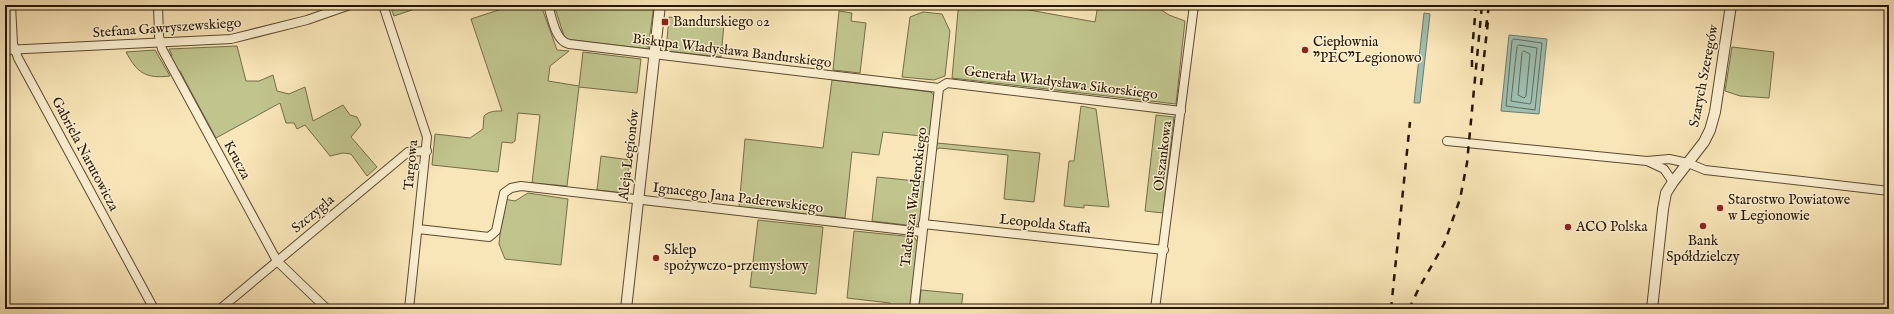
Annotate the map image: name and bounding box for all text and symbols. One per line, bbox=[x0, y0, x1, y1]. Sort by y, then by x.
place label: Bandurskiego 02 bbox=[673, 13, 770, 31]
street label: Stefana Gawryszewskiego bbox=[92, 14, 242, 42]
marker: Bandurskiego 02 bbox=[660, 17, 670, 27]
street label: Szarych Szeregów bbox=[1685, 23, 1723, 129]
street label: Biskupa Władysława Bandurskiego bbox=[631, 30, 833, 72]
place label: Ciepłownia "PEC"Legionowo bbox=[1313, 33, 1422, 67]
marker: Ciepłownia "PEC"Legionowo bbox=[1300, 45, 1310, 55]
street label: Generała Władysława Sikorskiego bbox=[963, 62, 1159, 104]
street label: Gabriela Narutowicza bbox=[47, 94, 123, 215]
street label: Aleja Legionów bbox=[614, 108, 644, 202]
street label: Olszankowa bbox=[1150, 119, 1176, 192]
street label: Tadeusza Wardenckiego bbox=[897, 126, 932, 268]
street label: Krucza bbox=[219, 138, 255, 183]
street label: Targowa bbox=[400, 138, 422, 191]
street label: Ignacego Jana Paderewskiego bbox=[652, 179, 825, 217]
street label: Szczygla bbox=[288, 190, 339, 237]
place label: Starostwo Powiatowe w Legionowie bbox=[1728, 191, 1851, 225]
marker: Starostwo Powiatowe w Legionowie bbox=[1715, 203, 1725, 213]
street label: Leopolda Staffa bbox=[998, 210, 1093, 238]
place label: ACO Polska bbox=[1575, 218, 1649, 236]
marker: Bank Spółdzielczy bbox=[1698, 221, 1708, 231]
marker: ACO Polska bbox=[1563, 222, 1573, 232]
place label: Bank Spółdzielczy bbox=[1666, 232, 1740, 266]
place label: Sklep spożywczo-przemysłowy bbox=[664, 241, 809, 275]
marker: Sklep spożywczo-przemysłowy bbox=[651, 253, 661, 263]

